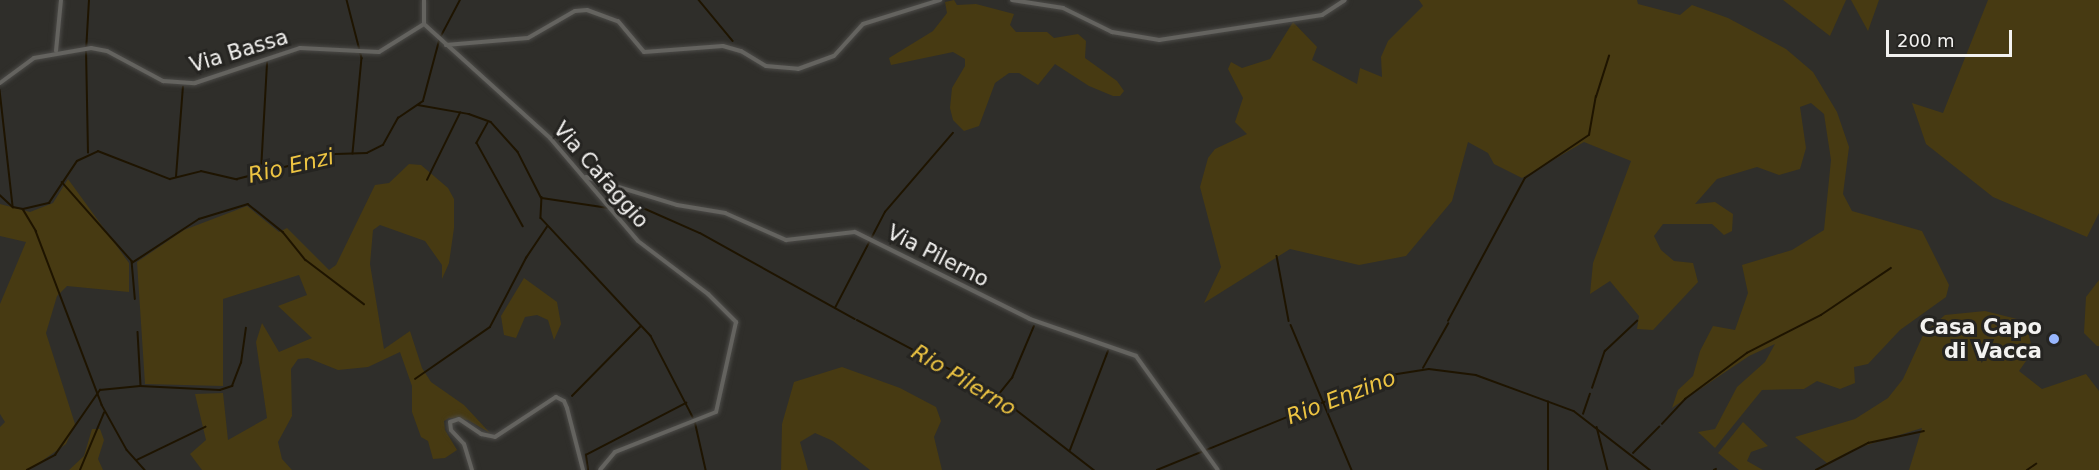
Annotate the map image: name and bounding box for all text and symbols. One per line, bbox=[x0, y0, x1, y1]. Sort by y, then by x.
scale bar bbox=[1889, 18, 2015, 56]
street label: Via Bassa bbox=[187, 24, 291, 78]
text: 200 m bbox=[1897, 30, 1955, 51]
street label: Via Cafaggio bbox=[548, 117, 654, 233]
water label: Rio Enzi bbox=[245, 143, 337, 189]
street label: Via Pilerno bbox=[883, 220, 993, 292]
place label: Casa Capo di Vacca bbox=[1919, 314, 2042, 364]
marker: Casa Capo di Vacca bbox=[2047, 332, 2061, 346]
water label: Rio Pilerno bbox=[907, 338, 1021, 422]
water label: Rio Enzino bbox=[1283, 364, 1399, 430]

